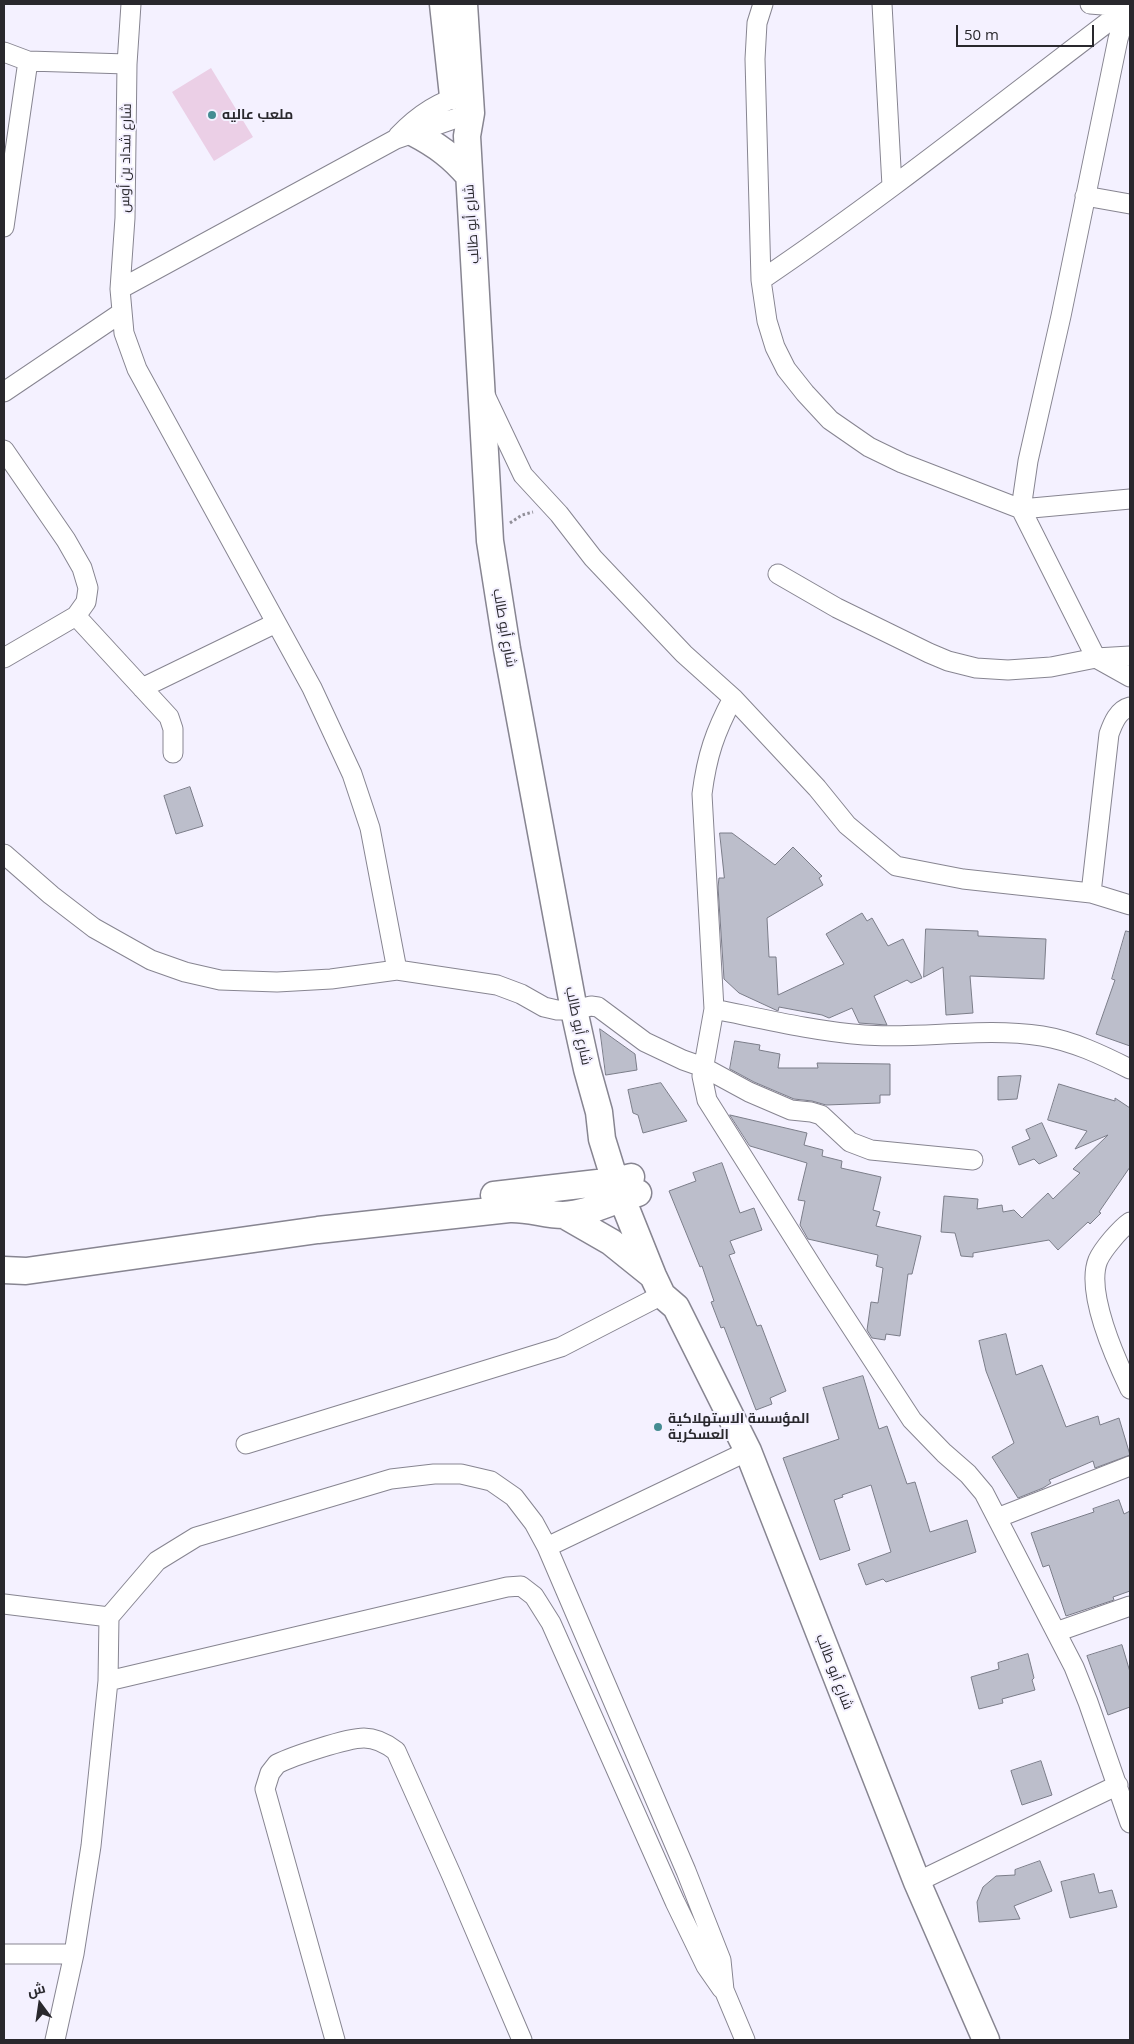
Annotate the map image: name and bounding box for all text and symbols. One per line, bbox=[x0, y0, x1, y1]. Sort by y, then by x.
scale bar bbox=[959, 15, 1096, 47]
text: 50 m bbox=[964, 24, 999, 44]
street label: شارع شداد بن أوس bbox=[117, 103, 135, 213]
place label: ملعب عاليه bbox=[222, 107, 293, 123]
marker: ملعب عاليه bbox=[206, 109, 218, 121]
street label: شارع أبو طالب bbox=[461, 184, 483, 264]
street label: شارع أبو طالب bbox=[489, 587, 519, 669]
street label: شارع أبو طالب bbox=[561, 985, 595, 1067]
place label: المؤسسة الاستهلاكية العسكرية bbox=[668, 1411, 810, 1444]
marker: المؤسسة الاستهلاكية العسكرية bbox=[652, 1421, 664, 1433]
street label: شارع أبو طالب bbox=[812, 1632, 856, 1712]
text: ش bbox=[25, 1978, 47, 2000]
north arrow bbox=[15, 1979, 65, 2029]

